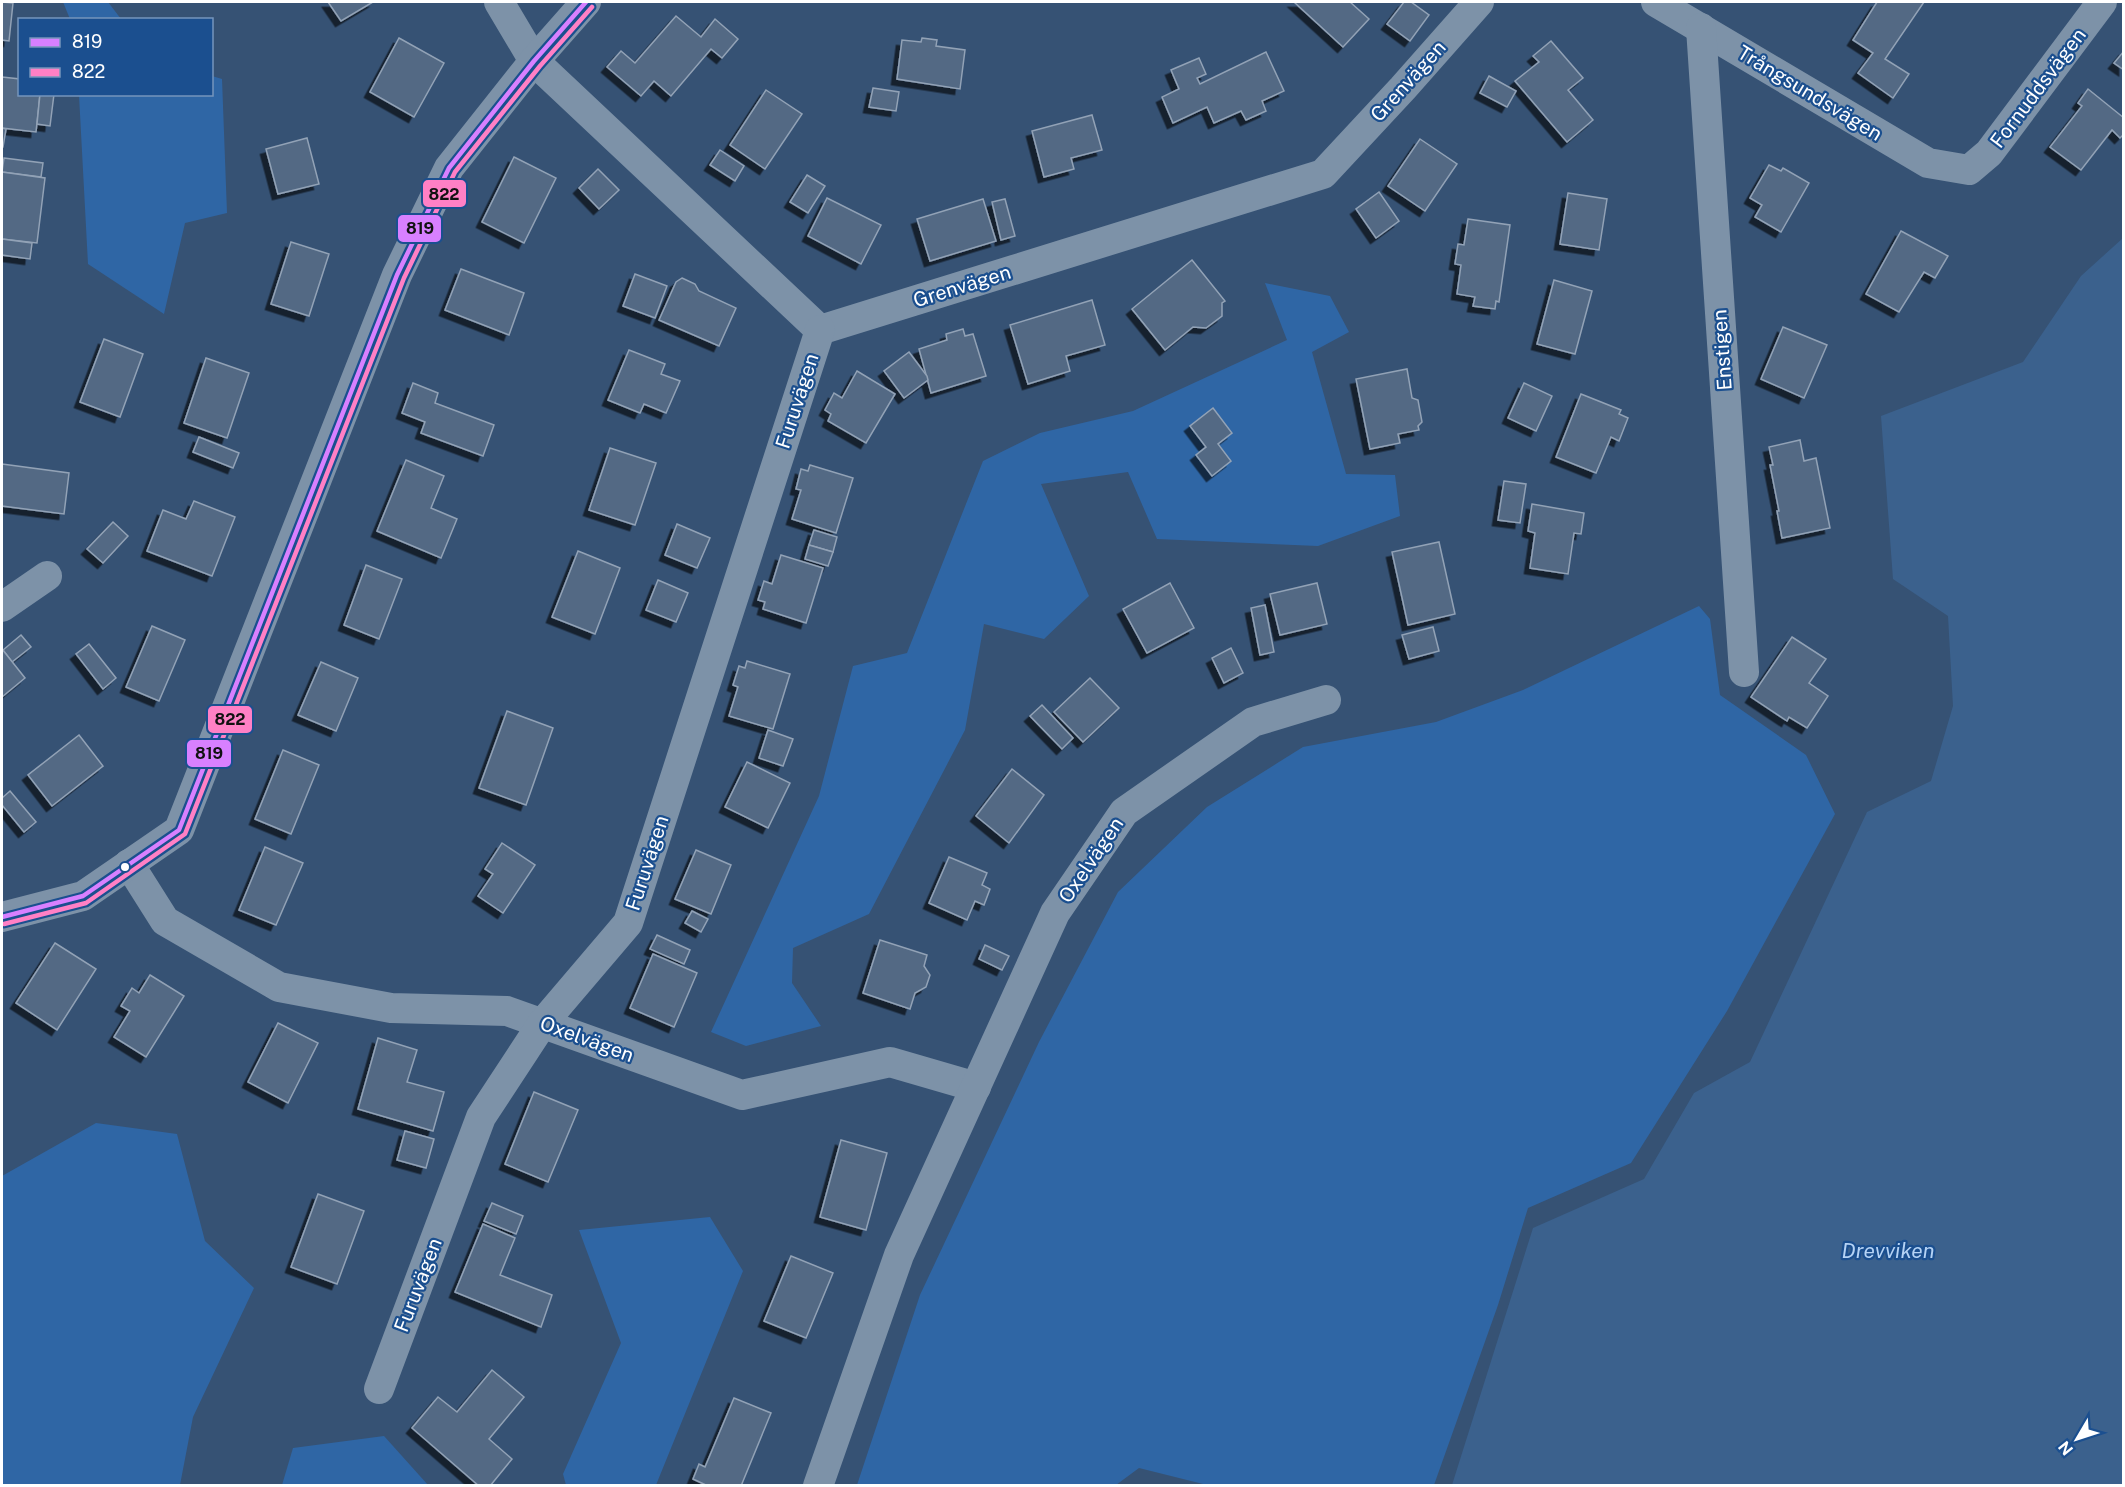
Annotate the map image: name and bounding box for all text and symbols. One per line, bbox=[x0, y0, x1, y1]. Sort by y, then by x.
legend bbox=[18, 18, 213, 96]
street label: Fornuddsvägen bbox=[1985, 23, 2091, 153]
text: 819 bbox=[72, 31, 102, 52]
street label: Grenvägen bbox=[1365, 36, 1451, 126]
street label: Trångsundsvägen bbox=[1733, 40, 1887, 146]
text: 822 bbox=[72, 61, 105, 82]
line badge: 822 bbox=[422, 179, 467, 208]
text: 822 bbox=[428, 185, 460, 204]
line badge: 819 bbox=[397, 214, 442, 243]
text: 819 bbox=[406, 219, 434, 238]
street label: Grenvägen bbox=[910, 260, 1014, 312]
street label: Enstigen bbox=[1707, 309, 1737, 391]
street label: Furuvägen bbox=[770, 350, 824, 452]
line badge: 822 bbox=[207, 705, 253, 734]
text: 822 bbox=[214, 710, 246, 729]
line badge: 819 bbox=[186, 739, 232, 768]
text: 819 bbox=[195, 744, 223, 763]
street label: Furuvägen bbox=[620, 812, 674, 914]
street label: Oxelvägen bbox=[1054, 813, 1128, 907]
unlabelled marker bbox=[119, 861, 131, 873]
street label: Oxelvägen bbox=[537, 1011, 637, 1067]
street label: Furuvägen bbox=[389, 1235, 447, 1335]
water label: Drevviken bbox=[1842, 1238, 1934, 1263]
north arrow bbox=[2047, 1409, 2107, 1469]
text: N bbox=[2054, 1437, 2077, 1459]

